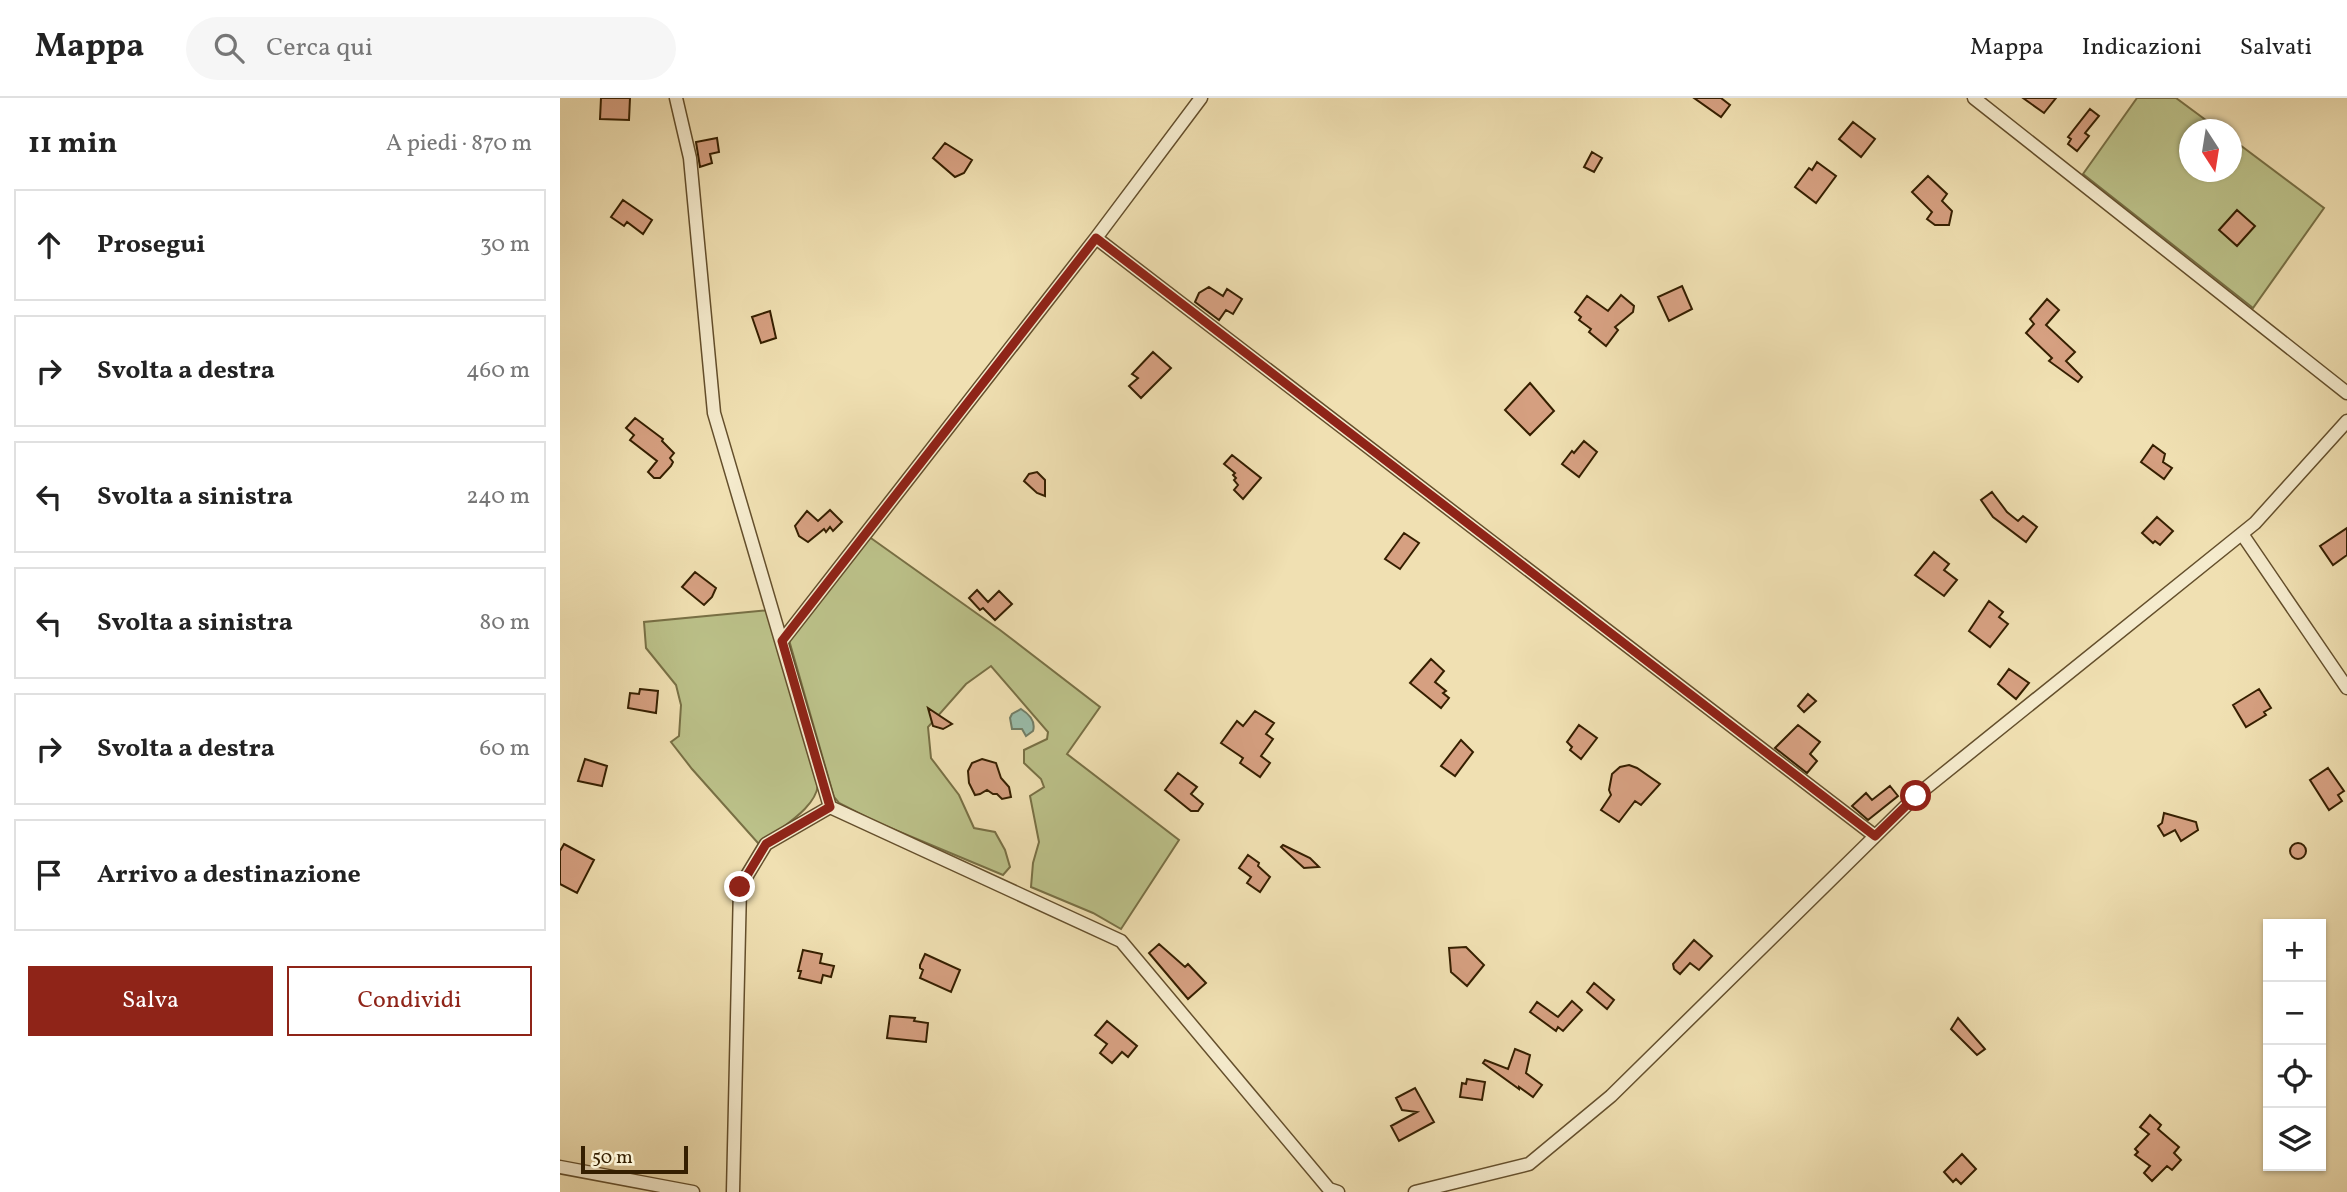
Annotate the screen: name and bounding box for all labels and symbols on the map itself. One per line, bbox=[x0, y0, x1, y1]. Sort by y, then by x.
north arrow bbox=[2179, 119, 2242, 182]
route start bbox=[1900, 780, 1931, 811]
route end bbox=[724, 871, 755, 902]
scale bar bbox=[581, 1143, 688, 1175]

